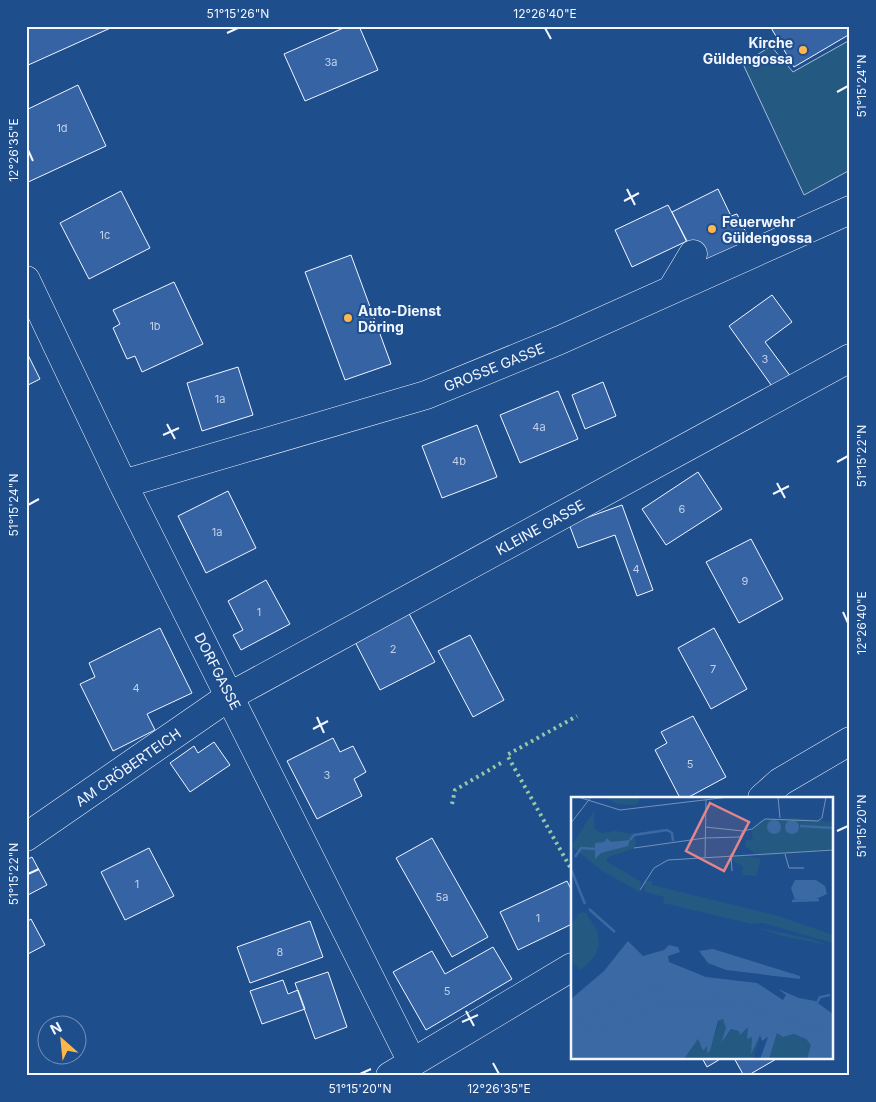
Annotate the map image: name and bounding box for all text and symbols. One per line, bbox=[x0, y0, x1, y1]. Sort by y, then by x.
text: 51°15'26"N bbox=[207, 6, 269, 21]
text: 12°26'40"E bbox=[513, 6, 577, 21]
place label: Kirche Güldengossa bbox=[703, 34, 793, 67]
marker: Kirche Güldengossa bbox=[797, 44, 809, 56]
house number: 3a bbox=[325, 55, 337, 69]
text: 51°15'24"N bbox=[854, 55, 869, 117]
text: 12°26'35"E bbox=[6, 118, 21, 182]
house number: 1d bbox=[56, 121, 68, 135]
place label: Feuerwehr Güldengossa bbox=[722, 213, 812, 246]
marker: Feuerwehr Güldengossa bbox=[706, 223, 718, 235]
house number: 1c bbox=[100, 228, 110, 242]
place label: Auto-Dienst Döring bbox=[358, 302, 441, 335]
marker: Auto-Dienst Döring bbox=[342, 312, 354, 324]
house number: 1b bbox=[149, 319, 161, 333]
street label: GROSSE GASSE bbox=[441, 339, 547, 395]
house number: 3 bbox=[762, 352, 769, 366]
house number: 1a bbox=[215, 392, 225, 406]
house number: 4a bbox=[532, 420, 546, 434]
text: 51°15'22"N bbox=[854, 425, 869, 487]
house number: 4b bbox=[452, 454, 466, 468]
text: 51°15'24"N bbox=[6, 474, 21, 536]
street label: KLEINE GASSE bbox=[493, 496, 587, 558]
house number: 6 bbox=[679, 502, 686, 516]
house number: 1a bbox=[212, 525, 222, 539]
house number: 4 bbox=[632, 562, 640, 576]
house number: 9 bbox=[742, 574, 749, 588]
text: 12°26'40"E bbox=[854, 591, 869, 655]
house number: 1 bbox=[257, 605, 261, 619]
street label: DORFGASSE bbox=[191, 630, 245, 712]
house number: 2 bbox=[390, 642, 396, 656]
house number: 7 bbox=[710, 662, 716, 676]
house number: 4 bbox=[132, 681, 140, 695]
street label: AM CRÖBERTEICH bbox=[72, 724, 184, 810]
house number: 5 bbox=[687, 757, 694, 771]
house number: 3 bbox=[324, 768, 331, 782]
text: 51°15'20"N bbox=[854, 795, 869, 857]
inset map bbox=[571, 797, 834, 1060]
text: 51°15'22"N bbox=[6, 843, 21, 905]
house number: 1 bbox=[135, 877, 139, 891]
house number: 5a bbox=[436, 890, 448, 904]
house number: 1 bbox=[536, 911, 540, 925]
house number: 8 bbox=[277, 945, 284, 959]
house number: 5 bbox=[444, 984, 451, 998]
north arrow bbox=[38, 1014, 88, 1064]
text: N bbox=[47, 1018, 64, 1038]
text: 51°15'20"N bbox=[329, 1081, 391, 1096]
text: 12°26'35"E bbox=[467, 1081, 531, 1096]

